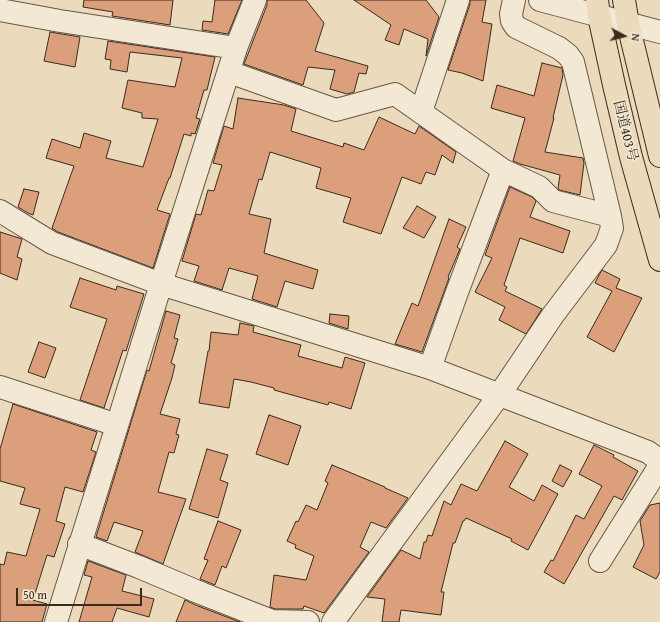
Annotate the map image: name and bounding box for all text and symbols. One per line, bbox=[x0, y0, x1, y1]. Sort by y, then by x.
north arrow bbox=[604, 16, 644, 56]
text: N bbox=[628, 33, 644, 42]
street label: 国道403号 bbox=[609, 99, 641, 163]
scale bar bbox=[18, 580, 144, 606]
text: 50 m bbox=[23, 586, 47, 603]

